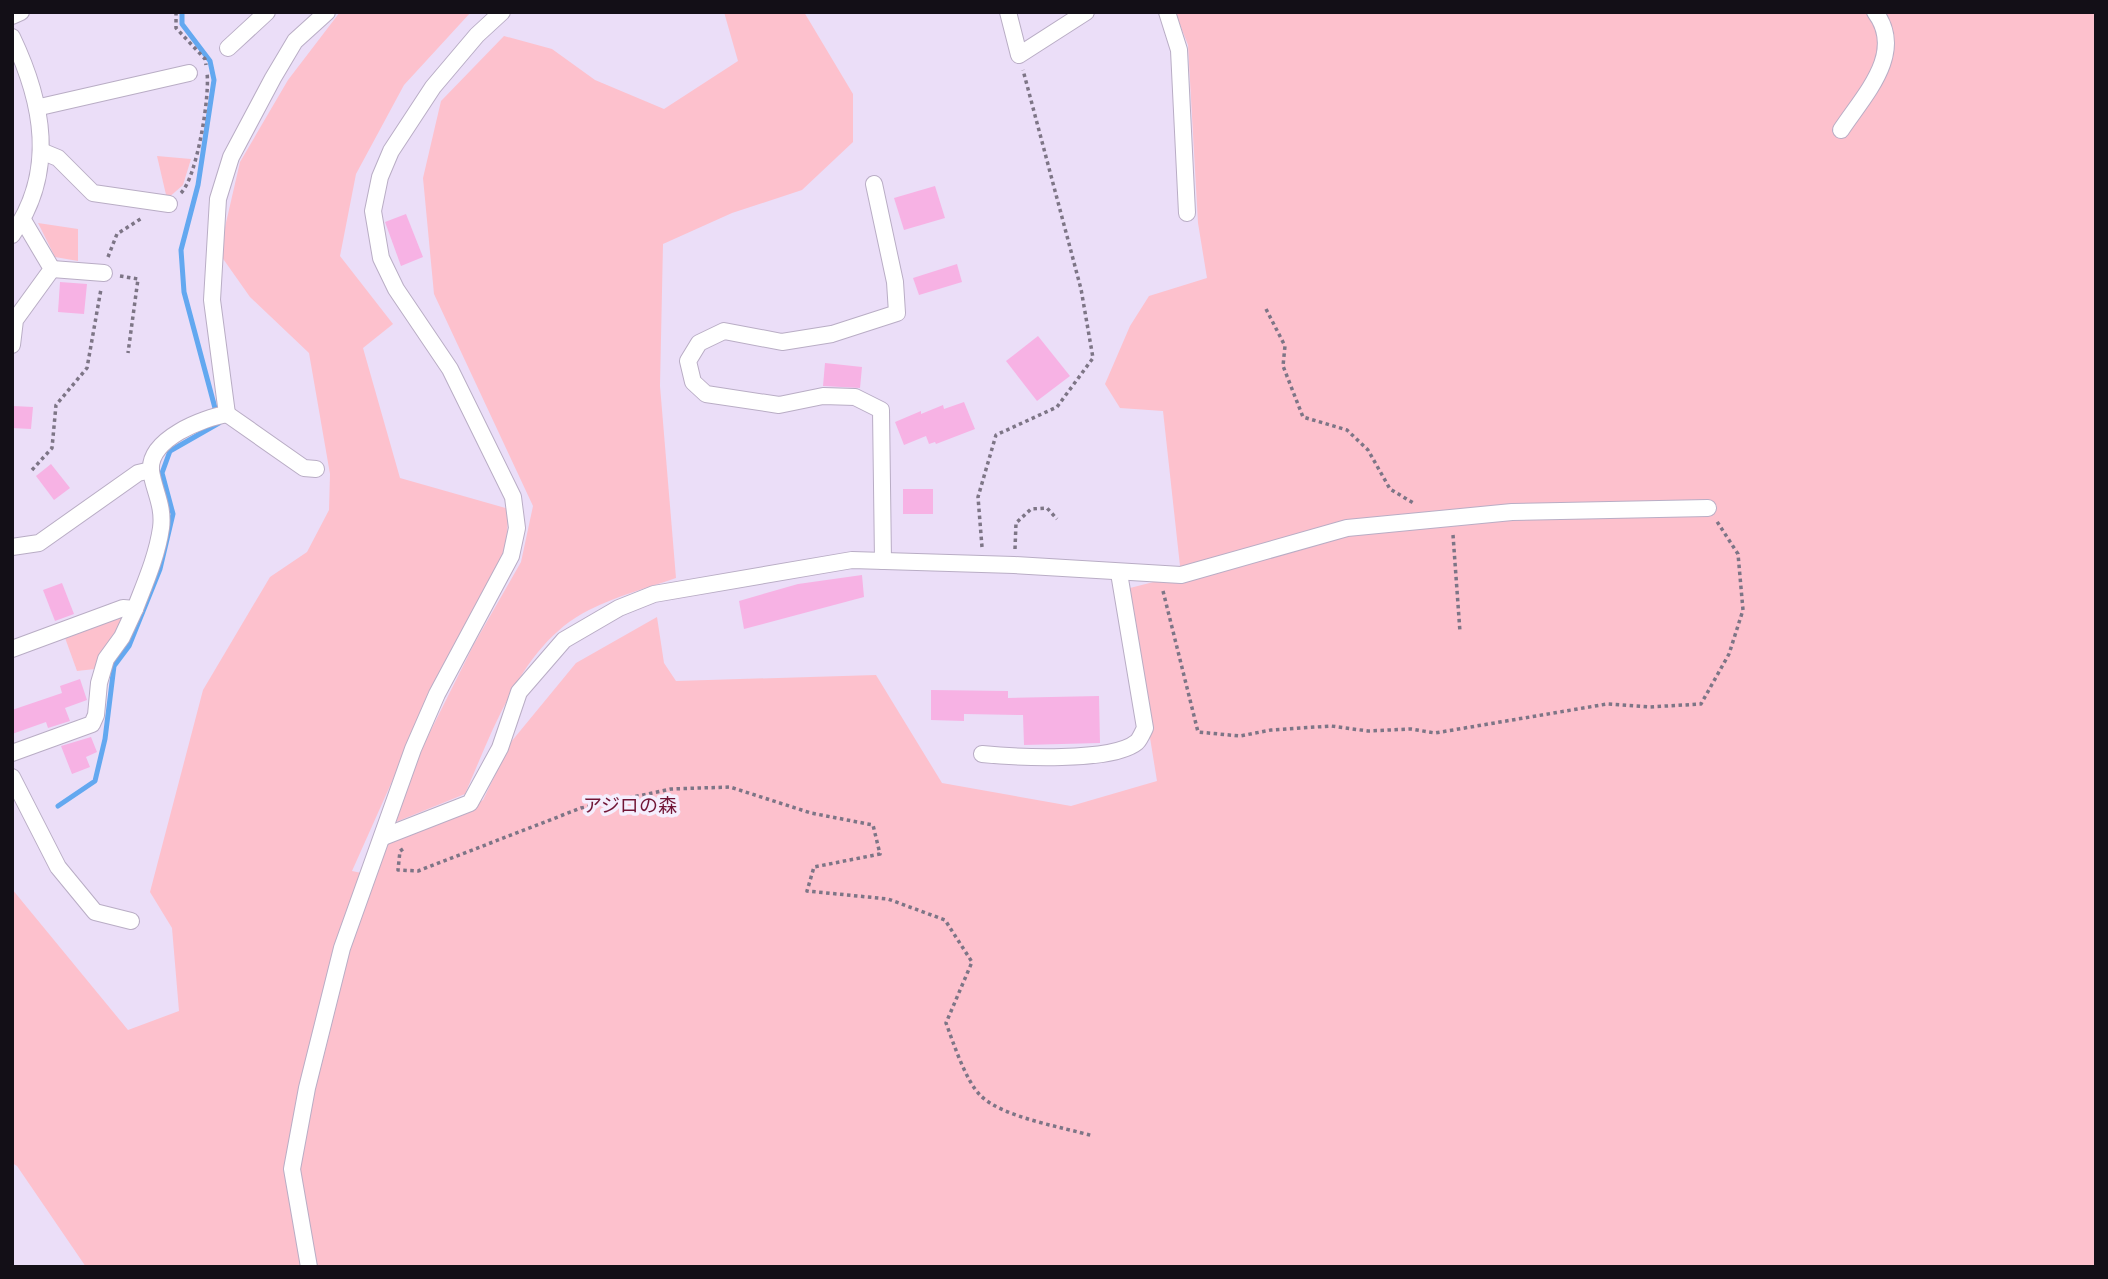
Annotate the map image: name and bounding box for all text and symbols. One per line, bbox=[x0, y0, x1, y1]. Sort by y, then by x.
park label: アジロの森 bbox=[583, 794, 677, 817]

